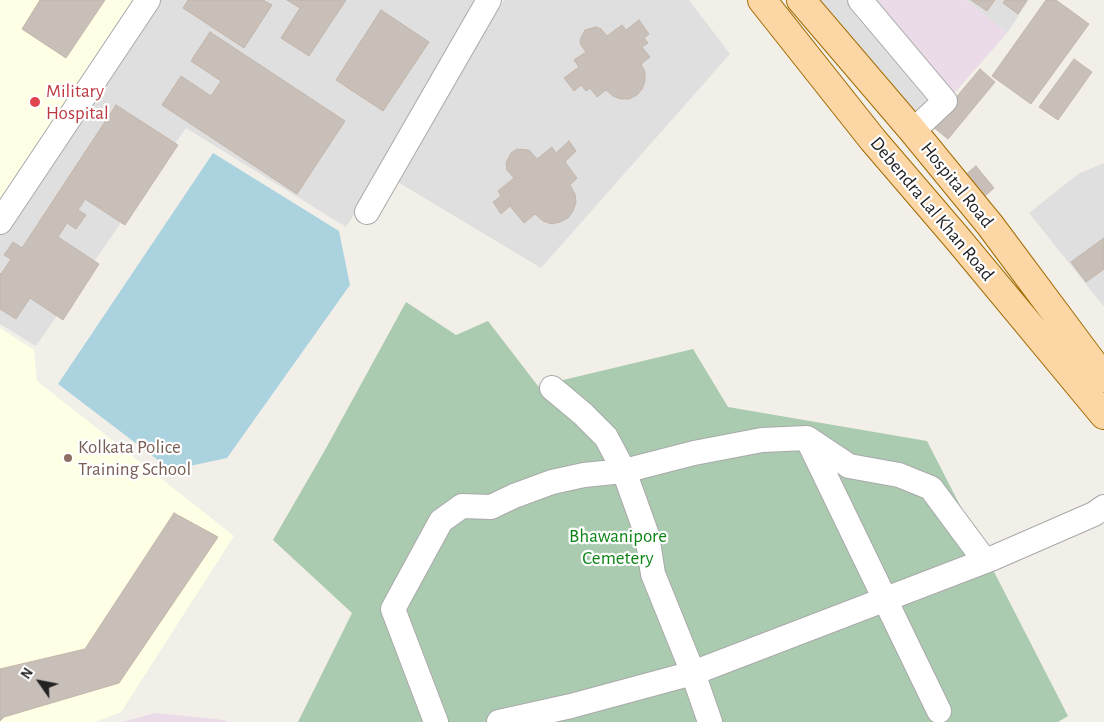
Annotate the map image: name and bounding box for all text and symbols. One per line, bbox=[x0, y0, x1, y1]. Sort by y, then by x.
place label: Military Hospital bbox=[46, 80, 109, 124]
marker: Military Hospital bbox=[28, 95, 42, 109]
street label: Debendra Lal Khan Road bbox=[865, 132, 999, 286]
street label: Hospital Road bbox=[916, 138, 998, 232]
place label: Kolkata Police Training School bbox=[78, 436, 191, 480]
marker: Kolkata Police Training School bbox=[62, 452, 74, 464]
park label: Bhawanipore Cemetery bbox=[569, 525, 667, 569]
north arrow bbox=[15, 657, 65, 707]
text: N bbox=[19, 666, 36, 682]

